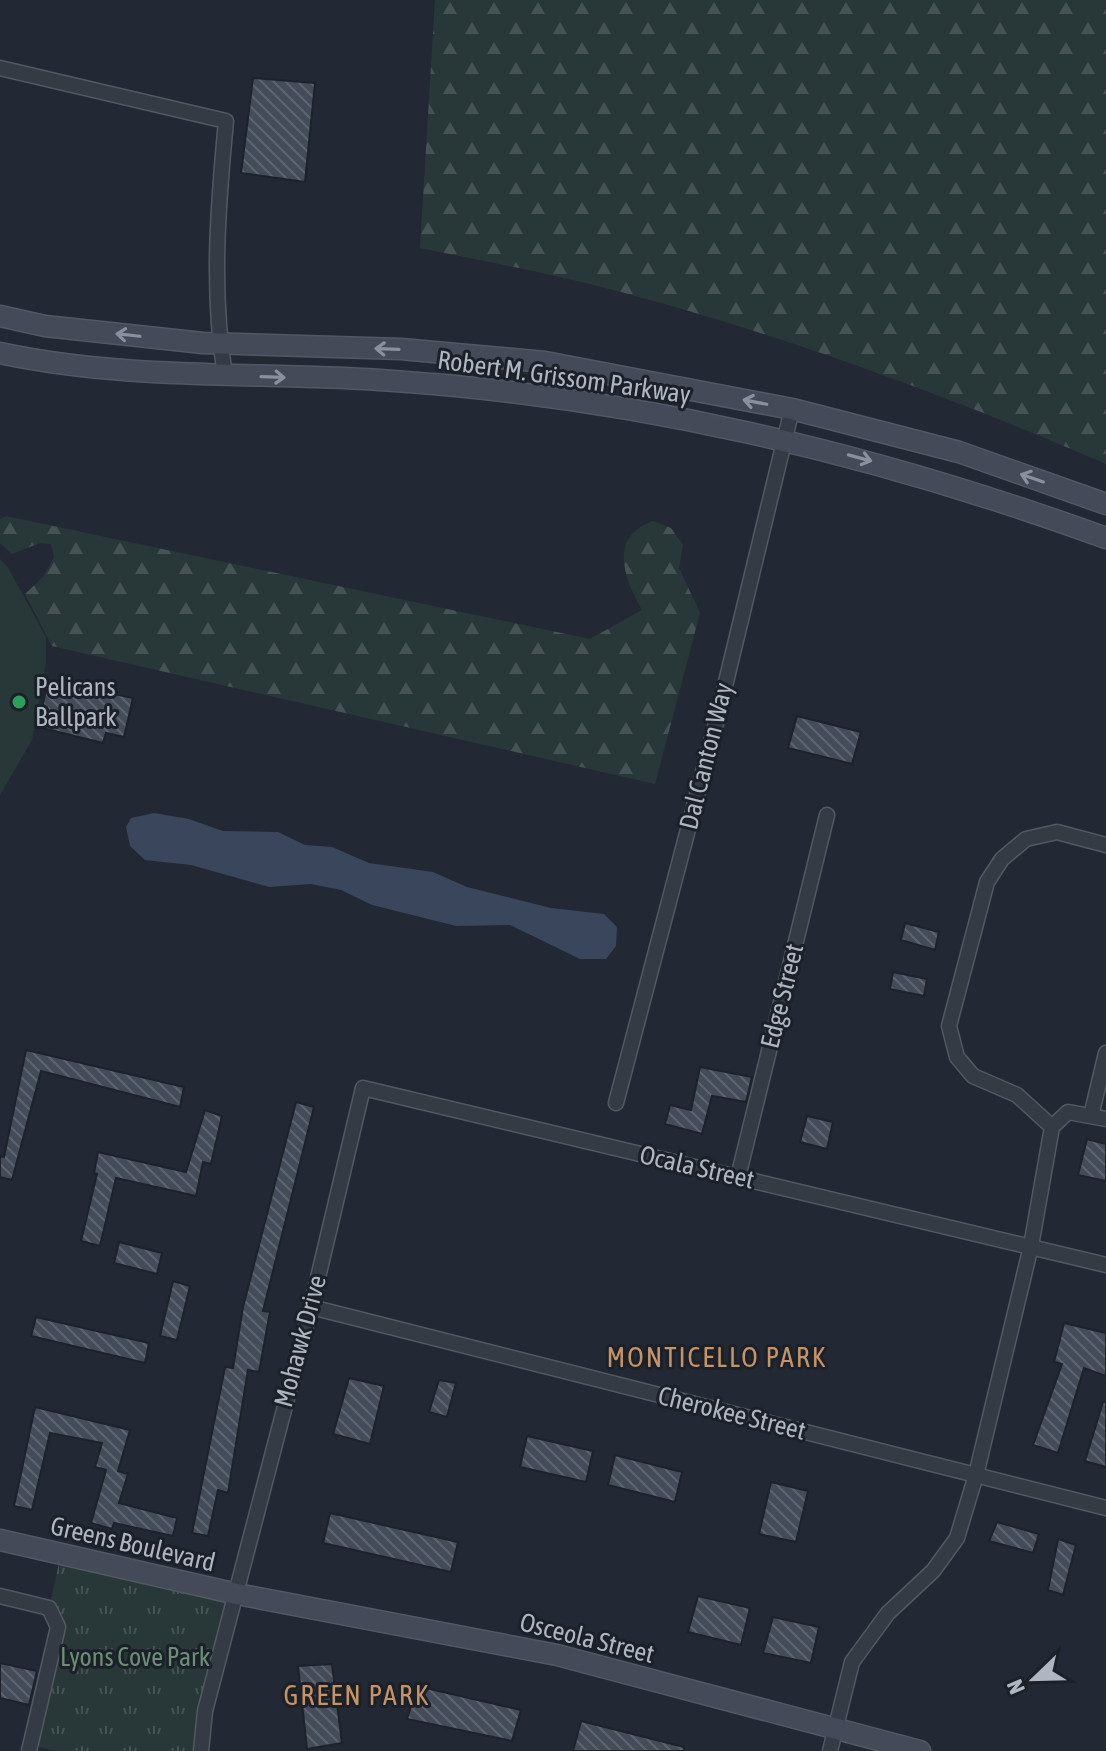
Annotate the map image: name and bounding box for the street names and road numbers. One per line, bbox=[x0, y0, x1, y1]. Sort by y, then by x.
street label: Robert M. Grissom Parkway bbox=[436, 344, 693, 410]
street label: Dal Canton Way bbox=[673, 679, 739, 832]
street label: Edge Street bbox=[755, 941, 809, 1051]
street label: Ocala Street bbox=[637, 1139, 757, 1195]
street label: Mohawk Drive bbox=[268, 1272, 332, 1410]
street label: Cherokee Street bbox=[655, 1380, 809, 1446]
street label: Greens Boulevard bbox=[48, 1510, 218, 1578]
street label: Osceola Street bbox=[517, 1607, 657, 1669]

